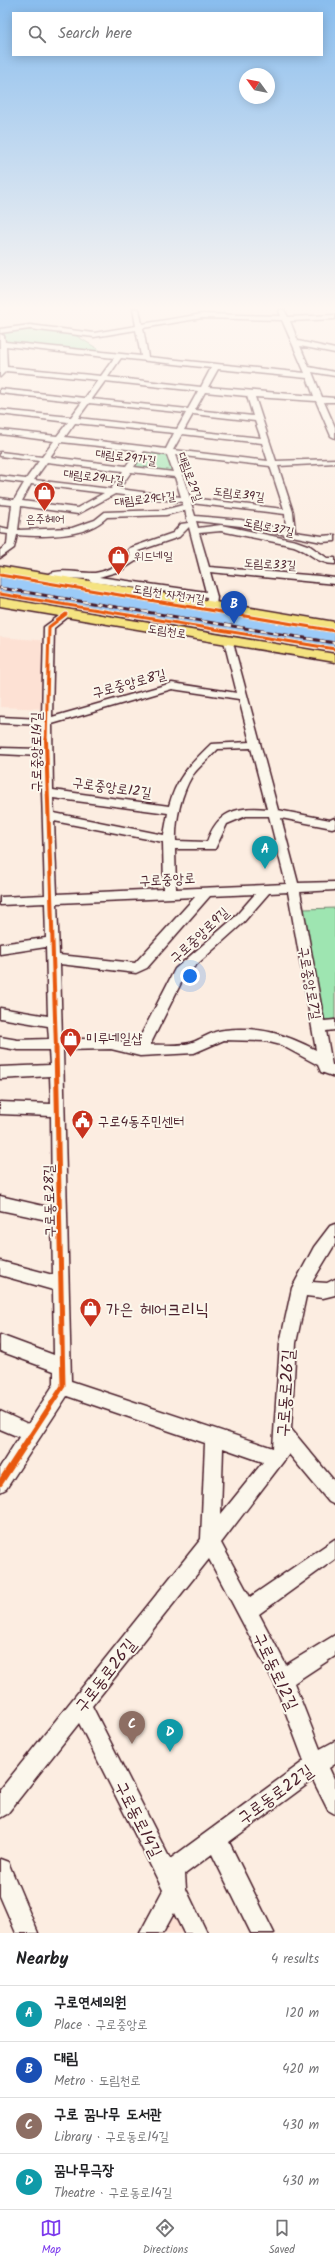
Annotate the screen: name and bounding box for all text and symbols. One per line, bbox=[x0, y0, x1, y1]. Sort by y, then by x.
search box bbox=[12, 12, 323, 56]
text: Search here bbox=[58, 22, 132, 46]
icon: search bbox=[26, 23, 48, 45]
north arrow bbox=[239, 68, 275, 104]
street label: 대림로29가길 bbox=[94, 444, 158, 471]
street label: 대림로29길 bbox=[172, 450, 207, 505]
street label: 대림로29나길 bbox=[62, 464, 126, 491]
shop icon: 은주헤어 bbox=[32, 479, 58, 512]
street label: 도림로39길 bbox=[212, 482, 266, 507]
street label: 대림로29다길 bbox=[114, 487, 177, 512]
place label: 은주헤어 bbox=[26, 510, 64, 529]
street label: 도림로37길 bbox=[242, 513, 296, 542]
shop icon: 위드네일 bbox=[105, 543, 131, 576]
place label: 위드네일 bbox=[134, 547, 173, 566]
street label: 도림로33길 bbox=[243, 554, 297, 575]
street label: 도림천 자전거길 bbox=[132, 579, 207, 610]
pin: B bbox=[221, 591, 247, 624]
street label: 도림천로 bbox=[146, 619, 187, 644]
street label: 구로중앙로8길 bbox=[90, 663, 170, 704]
street label: 구로중앙로14길 bbox=[26, 711, 48, 792]
street label: 구로중앙로12길 bbox=[71, 772, 154, 805]
pin: A bbox=[252, 836, 278, 869]
street label: 구로중앙로 bbox=[138, 868, 196, 892]
street label: 구로중앙로9길 bbox=[165, 902, 235, 969]
street label: 구로중앙로7길 bbox=[292, 945, 326, 1022]
your location bbox=[180, 966, 200, 986]
shop icon: 미루네일샵 bbox=[57, 1025, 83, 1058]
place label: 미루네일샵 bbox=[86, 1028, 143, 1050]
public building icon: 구로4동주민센터 bbox=[70, 1108, 96, 1141]
place label: 구로4동주민센터 bbox=[98, 1111, 185, 1133]
street label: 구로동로28길 bbox=[38, 1164, 62, 1238]
shop icon: 가은 헤어크리닉 bbox=[77, 1296, 103, 1329]
place label: 가은 헤어크리닉 bbox=[106, 1297, 209, 1324]
street label: 구로동로26길 bbox=[270, 1348, 303, 1438]
street label: 구로동로12길 bbox=[245, 1628, 305, 1716]
street label: 구로동로26길 bbox=[69, 1633, 144, 1719]
pin: C bbox=[119, 1711, 145, 1744]
pin: D bbox=[157, 1719, 183, 1752]
street label: 구로동로22길 bbox=[232, 1758, 320, 1832]
street label: 구로동로14길 bbox=[107, 1777, 169, 1863]
text: Nearby bbox=[16, 1946, 68, 1973]
text: 4 results bbox=[271, 1949, 319, 1970]
text: 구로연세의원 bbox=[54, 1991, 126, 2015]
text: A bbox=[25, 2003, 33, 2024]
text: 120 m bbox=[285, 2003, 319, 2024]
text: Place · 구로중앙로 bbox=[54, 2015, 148, 2036]
text: 대림 bbox=[54, 2047, 78, 2071]
text: B bbox=[25, 2059, 33, 2080]
text: 420 m bbox=[282, 2059, 319, 2080]
text: Metro · 도림천로 bbox=[54, 2071, 141, 2092]
text: 구로 꿈나무 도서관 bbox=[54, 2103, 162, 2127]
text: C bbox=[25, 2115, 33, 2136]
text: 430 m bbox=[282, 2115, 319, 2136]
text: Library · 구로동로14길 bbox=[54, 2127, 169, 2148]
text: 꿈나무극장 bbox=[54, 2159, 114, 2183]
text: D bbox=[25, 2171, 33, 2192]
text: 430 m bbox=[282, 2171, 319, 2192]
text: Theatre · 구로동로14길 bbox=[54, 2183, 172, 2204]
tab: Map bbox=[40, 2217, 62, 2259]
tab: Directions bbox=[143, 2217, 188, 2259]
tab: Saved bbox=[269, 2217, 295, 2259]

